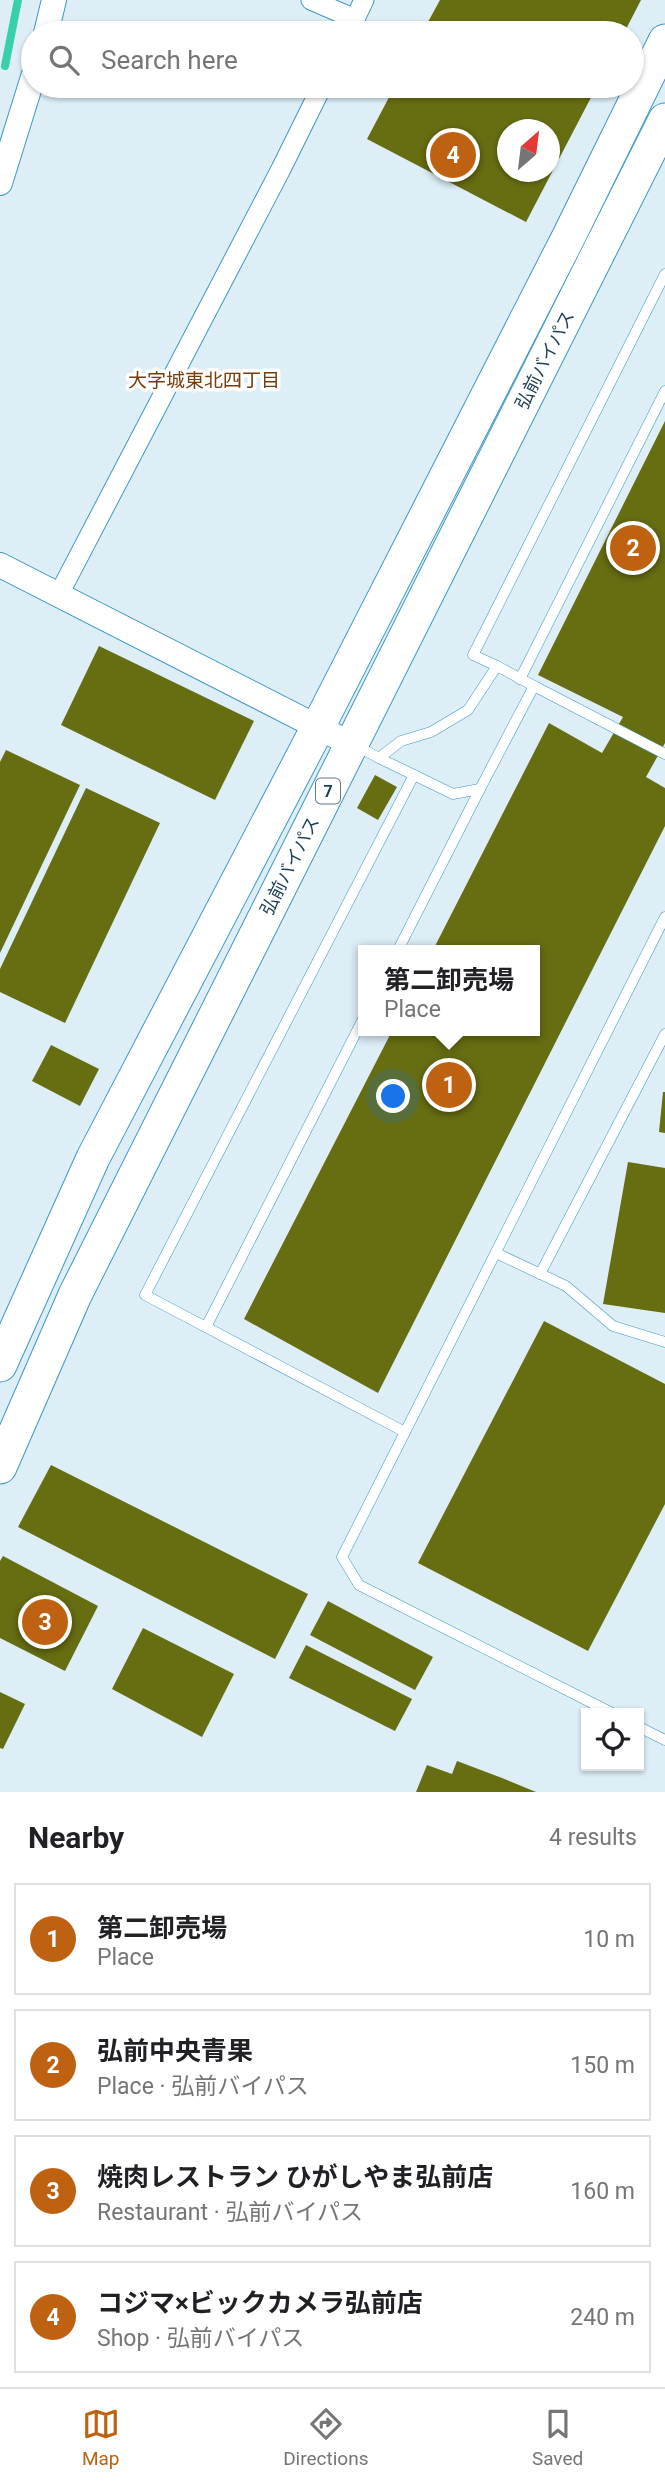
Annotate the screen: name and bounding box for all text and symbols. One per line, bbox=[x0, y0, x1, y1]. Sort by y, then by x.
search box bbox=[21, 21, 644, 98]
icon: search bbox=[45, 41, 83, 79]
text: Search here bbox=[101, 45, 238, 75]
north arrow bbox=[497, 119, 560, 182]
pin: 4 bbox=[430, 129, 476, 181]
street label: 弘前バイパス bbox=[511, 307, 578, 412]
district label: 大字城東北四丁目 bbox=[128, 369, 280, 392]
pin: 2 bbox=[610, 522, 656, 574]
road number: 7 bbox=[316, 778, 340, 804]
street label: 弘前バイパス bbox=[256, 813, 323, 918]
popup bbox=[358, 945, 540, 1036]
text: 第二卸売場 bbox=[384, 965, 514, 995]
text: Place bbox=[384, 996, 441, 1023]
pin: 1 bbox=[426, 1059, 472, 1111]
your location bbox=[376, 1079, 410, 1113]
pin: 3 bbox=[22, 1596, 68, 1648]
map controls bbox=[581, 1708, 644, 1771]
button: locate bbox=[581, 1708, 644, 1771]
text: Nearby bbox=[28, 1820, 124, 1855]
text: 4 results bbox=[549, 1824, 637, 1851]
text: 第二卸売場 bbox=[97, 1913, 227, 1943]
text: 1 bbox=[46, 1926, 60, 1953]
text: 10 m bbox=[583, 1926, 635, 1953]
text: Place bbox=[97, 1944, 154, 1971]
text: 弘前中央青果 bbox=[97, 2036, 253, 2066]
text: 2 bbox=[46, 2052, 60, 2079]
text: 150 m bbox=[570, 2052, 635, 2079]
text: Place · 弘前バイパス bbox=[97, 2073, 309, 2100]
text: 焼肉レストラン ひがしやま弘前店 bbox=[97, 2162, 493, 2192]
text: 3 bbox=[46, 2178, 60, 2205]
text: 160 m bbox=[570, 2178, 635, 2205]
text: Restaurant · 弘前バイパス bbox=[97, 2199, 363, 2226]
text: コジマ×ビックカメラ弘前店 bbox=[97, 2288, 423, 2318]
text: 4 bbox=[46, 2304, 60, 2331]
text: 240 m bbox=[570, 2304, 635, 2331]
text: Shop · 弘前バイパス bbox=[97, 2325, 304, 2352]
tab: Map bbox=[82, 2405, 120, 2470]
tab: Directions bbox=[283, 2405, 368, 2470]
tab: Saved bbox=[532, 2405, 583, 2470]

